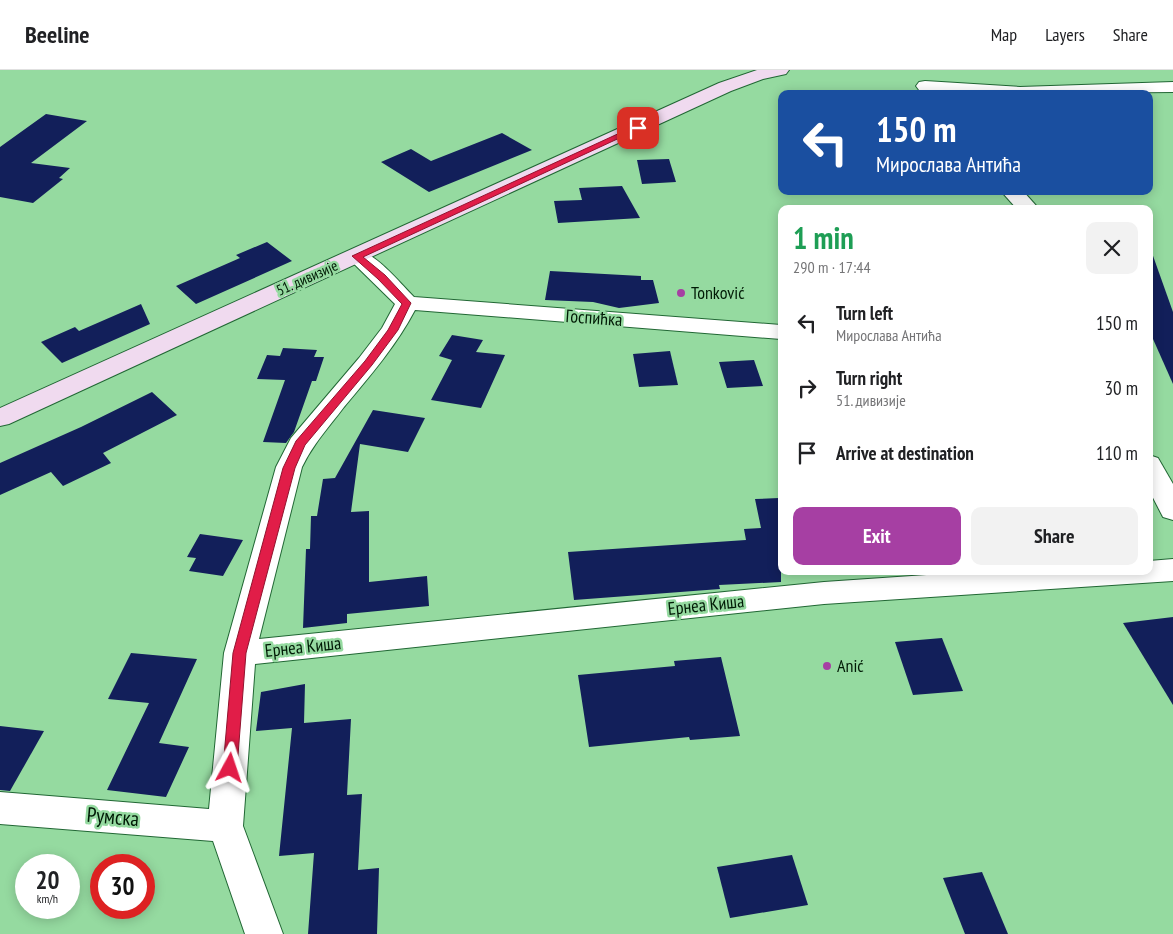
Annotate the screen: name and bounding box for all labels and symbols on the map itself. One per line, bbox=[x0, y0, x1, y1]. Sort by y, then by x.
pin bbox=[617, 107, 659, 149]
street label: 51. дивизије bbox=[273, 256, 341, 300]
place label: Tonković bbox=[691, 281, 745, 304]
marker: Tonković bbox=[675, 287, 687, 299]
street label: Госпићка bbox=[565, 304, 623, 331]
street label: Ернеа Киша bbox=[667, 589, 745, 620]
street label: Ернеа Киша bbox=[264, 631, 342, 662]
place label: Anić bbox=[837, 654, 864, 677]
marker: Anić bbox=[821, 660, 833, 672]
position arrow bbox=[203, 741, 255, 793]
street label: Румска bbox=[86, 801, 140, 832]
speed limit sign: 30 bbox=[90, 854, 155, 919]

